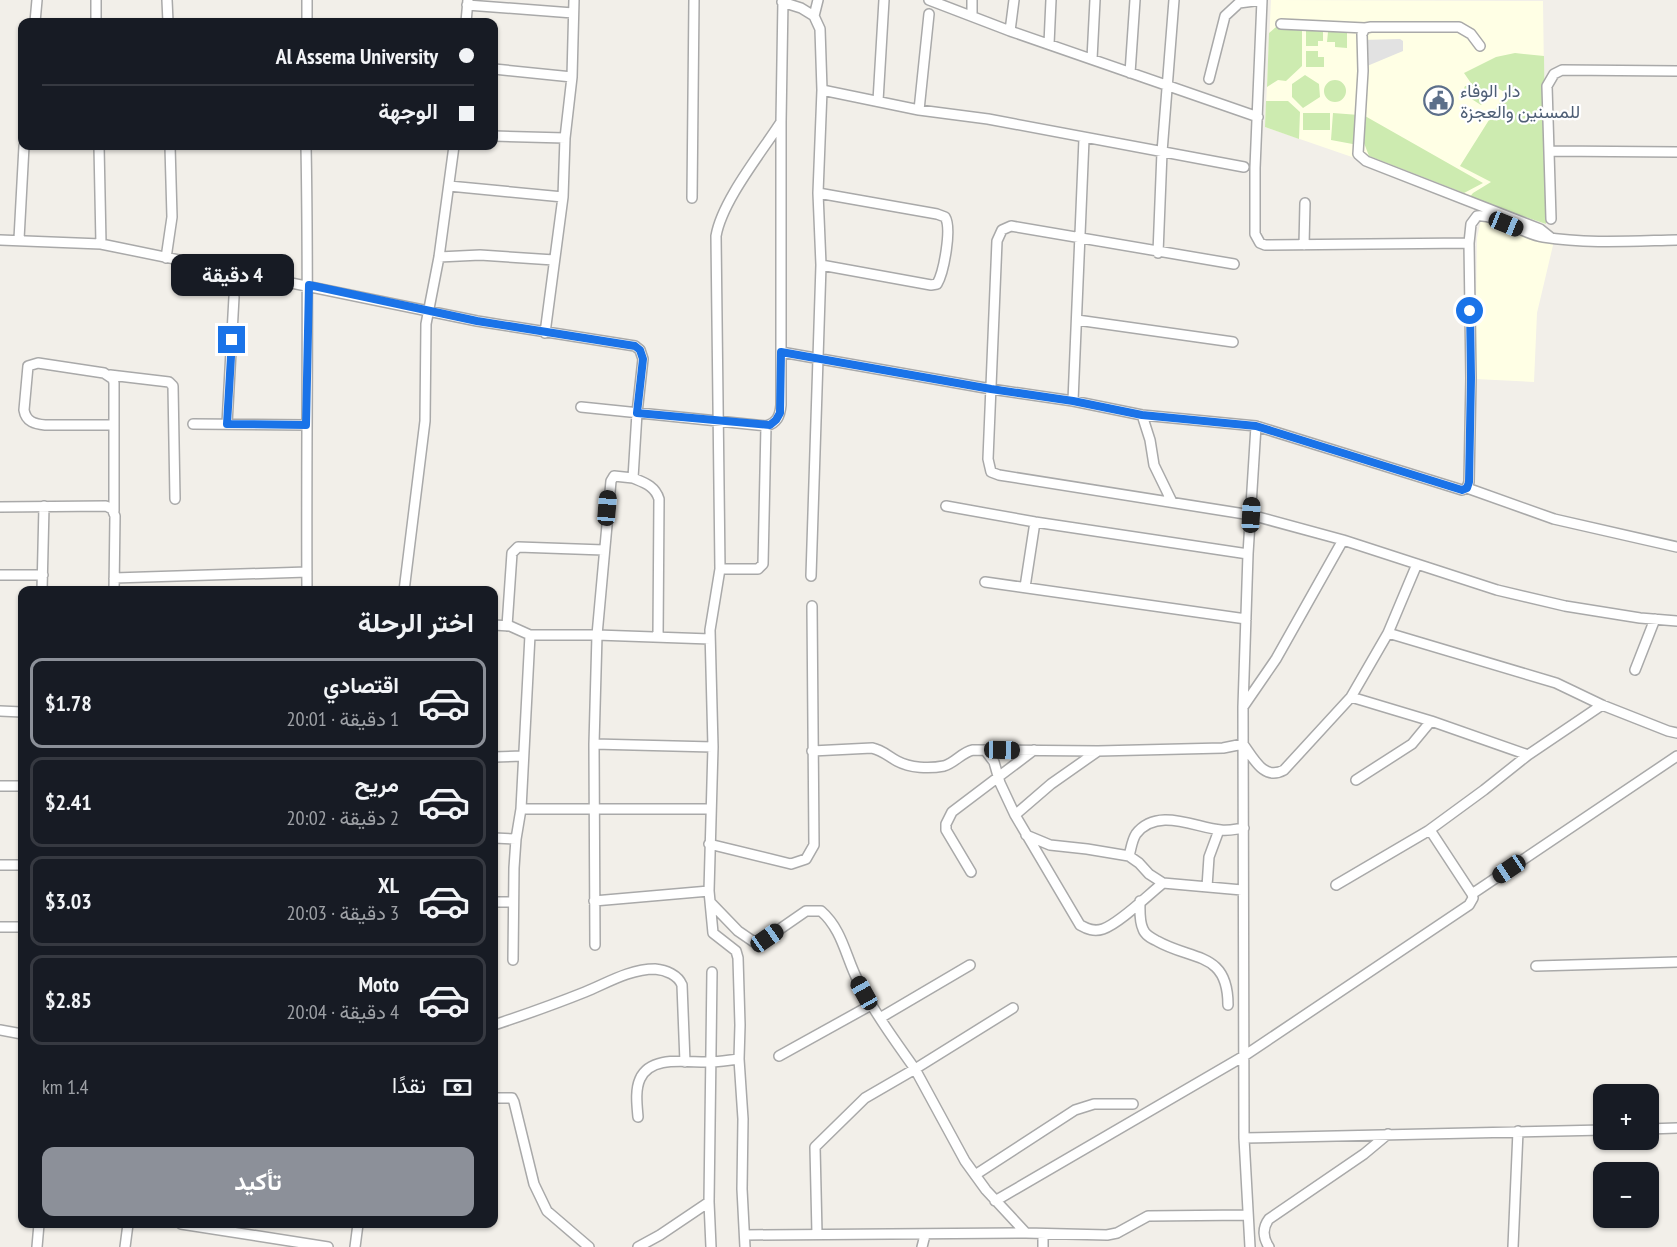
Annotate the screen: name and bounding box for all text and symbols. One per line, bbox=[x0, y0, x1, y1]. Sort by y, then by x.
text: Al Assema University bbox=[276, 42, 438, 70]
place label: دار الوفاء للمسنين والعجزة bbox=[1460, 79, 1580, 123]
public building icon: دار الوفاء للمسنين والعجزة bbox=[1423, 84, 1455, 116]
text: الوجهة bbox=[378, 97, 438, 125]
car bbox=[1486, 209, 1526, 239]
callout: 4 دقيقة bbox=[170, 253, 294, 295]
text: 4 دقيقة bbox=[202, 262, 263, 288]
route start bbox=[1456, 297, 1483, 324]
route end bbox=[218, 326, 245, 353]
car bbox=[596, 489, 618, 527]
car bbox=[1241, 497, 1261, 533]
text: اختر الرحلة bbox=[358, 605, 474, 639]
text: اقتصادي bbox=[323, 671, 399, 699]
icon: car bbox=[417, 676, 471, 730]
text: $1.78 bbox=[45, 689, 92, 717]
text: 1 دقيقة · 20:01 bbox=[287, 706, 399, 732]
car bbox=[984, 741, 1020, 759]
text: مريح bbox=[355, 770, 399, 798]
icon: car bbox=[417, 775, 471, 829]
text: $2.41 bbox=[45, 788, 92, 816]
text: 2 دقيقة · 20:02 bbox=[287, 805, 399, 831]
car bbox=[1489, 851, 1529, 887]
text: XL bbox=[378, 871, 399, 899]
icon: car bbox=[417, 874, 471, 928]
text: $3.03 bbox=[45, 887, 92, 915]
text: 3 دقيقة · 20:03 bbox=[287, 900, 399, 926]
car bbox=[747, 920, 787, 956]
text: Moto bbox=[358, 970, 399, 998]
icon: car bbox=[417, 973, 471, 1027]
car bbox=[847, 973, 881, 1013]
text: $2.85 bbox=[45, 986, 92, 1014]
text: 4 دقيقة · 20:04 bbox=[287, 999, 399, 1025]
text: نقدًا bbox=[392, 1071, 426, 1099]
icon: cash bbox=[441, 1071, 474, 1104]
text: 1.4 km bbox=[42, 1074, 89, 1100]
map controls bbox=[1593, 1084, 1659, 1228]
button: + bbox=[1593, 1084, 1659, 1150]
button: تأكيد bbox=[42, 1147, 474, 1216]
button: − bbox=[1593, 1162, 1659, 1228]

